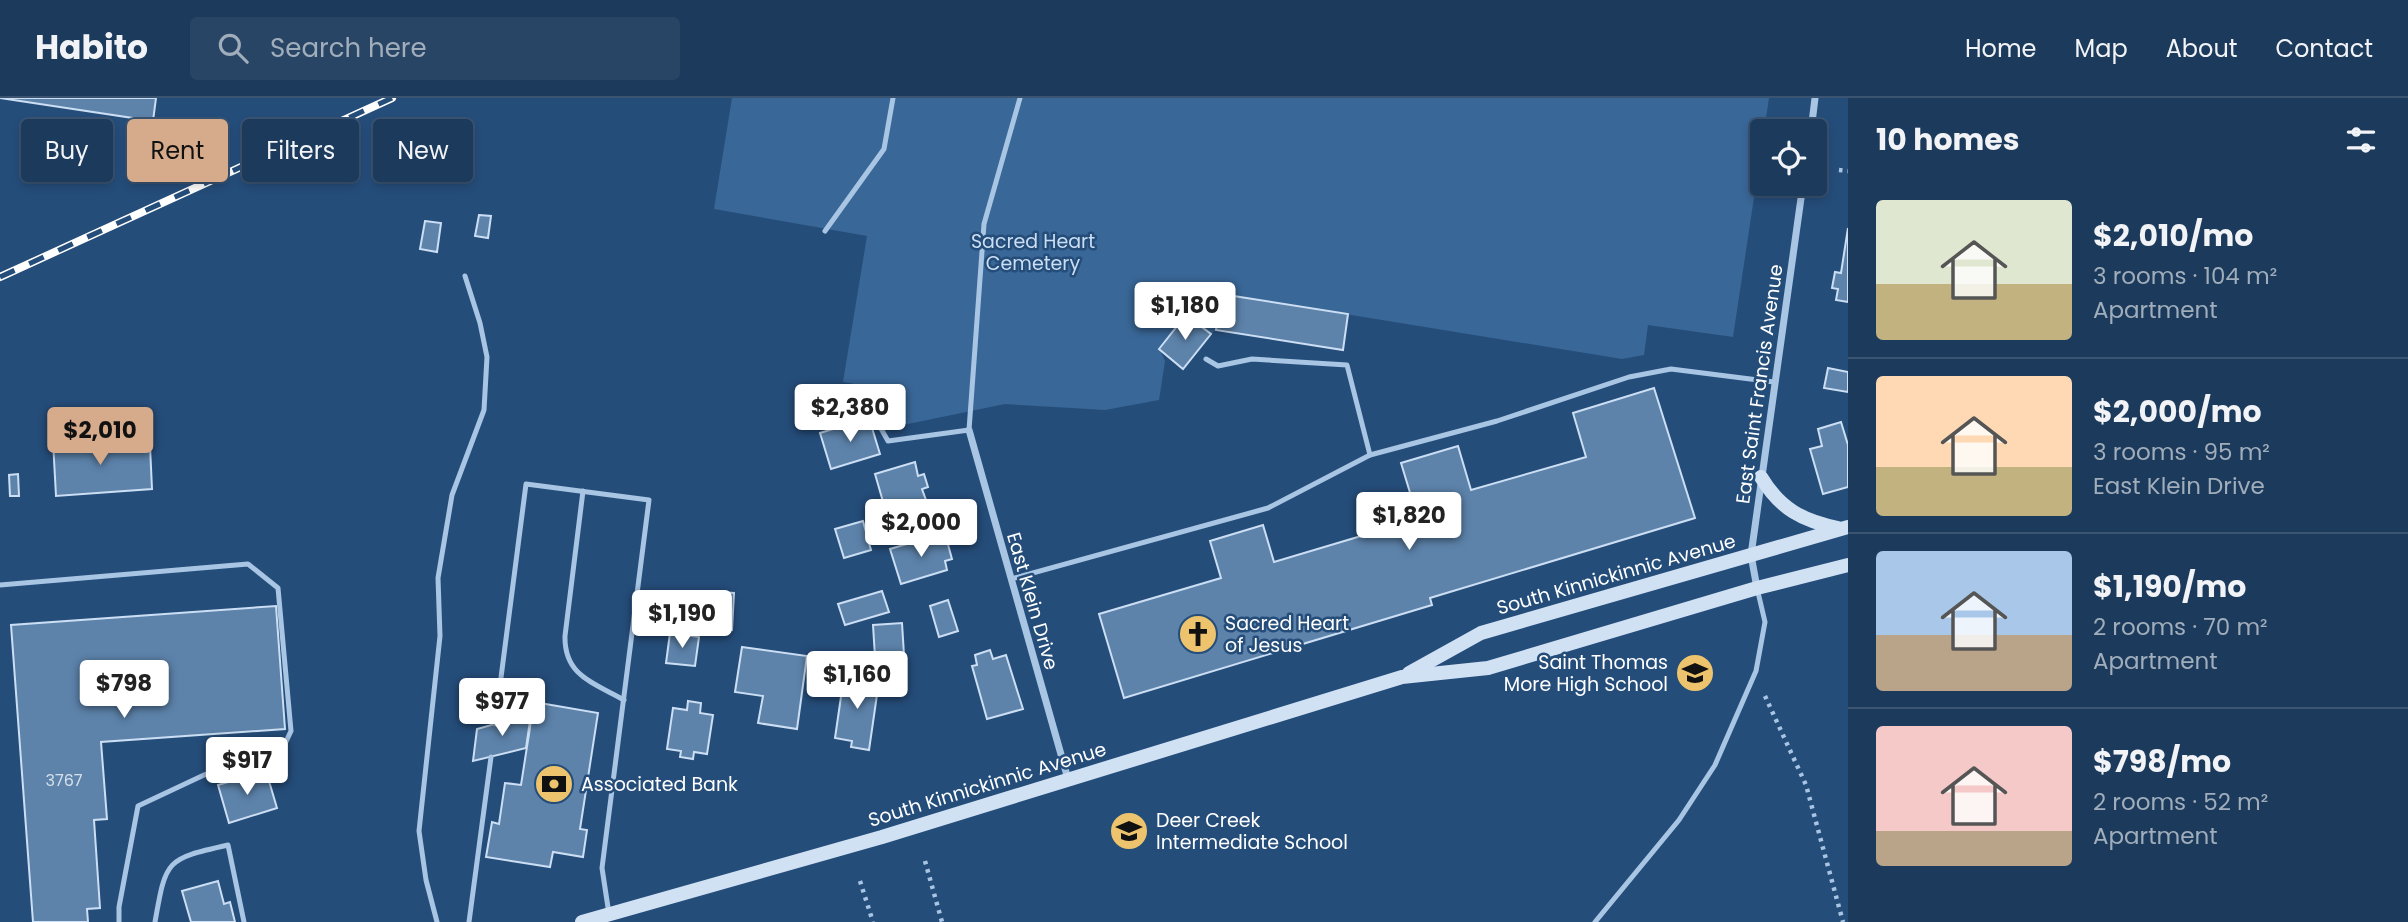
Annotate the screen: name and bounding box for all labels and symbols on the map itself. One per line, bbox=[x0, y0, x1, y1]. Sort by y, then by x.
park label: Sacred Heart Cemetery bbox=[971, 228, 1095, 277]
street label: East Saint Francis Avenue bbox=[1729, 263, 1790, 506]
pin: $1,180 bbox=[1128, 282, 1242, 342]
pin: $2,380 bbox=[793, 384, 907, 444]
pin: $2,010 bbox=[43, 408, 157, 467]
pin: $1,820 bbox=[1352, 492, 1466, 552]
pin: $2,000 bbox=[864, 500, 978, 559]
street label: South Kinnickinnic Avenue bbox=[1493, 527, 1739, 622]
street label: East Klein Drive bbox=[1000, 529, 1065, 673]
pin: $1,190 bbox=[625, 590, 739, 650]
place label: Sacred Heart of Jesus bbox=[1225, 610, 1349, 659]
church icon: Sacred Heart of Jesus bbox=[1177, 613, 1219, 655]
place label: Saint Thomas More High School bbox=[1504, 649, 1668, 698]
pin: $1,160 bbox=[800, 652, 914, 711]
school or university icon: Saint Thomas More High School bbox=[1674, 652, 1716, 694]
pin: $798 bbox=[83, 660, 165, 720]
pin: $977 bbox=[461, 678, 543, 738]
street label: South Kinnickinnic Avenue bbox=[865, 735, 1109, 834]
pin: $917 bbox=[206, 738, 288, 797]
bank icon: Associated Bank bbox=[533, 763, 575, 805]
house number: 3767 bbox=[45, 769, 83, 792]
place label: Associated Bank bbox=[581, 771, 738, 798]
place label: Deer Creek Intermediate School bbox=[1156, 807, 1348, 856]
school or university icon: Deer Creek Intermediate School bbox=[1108, 810, 1150, 852]

